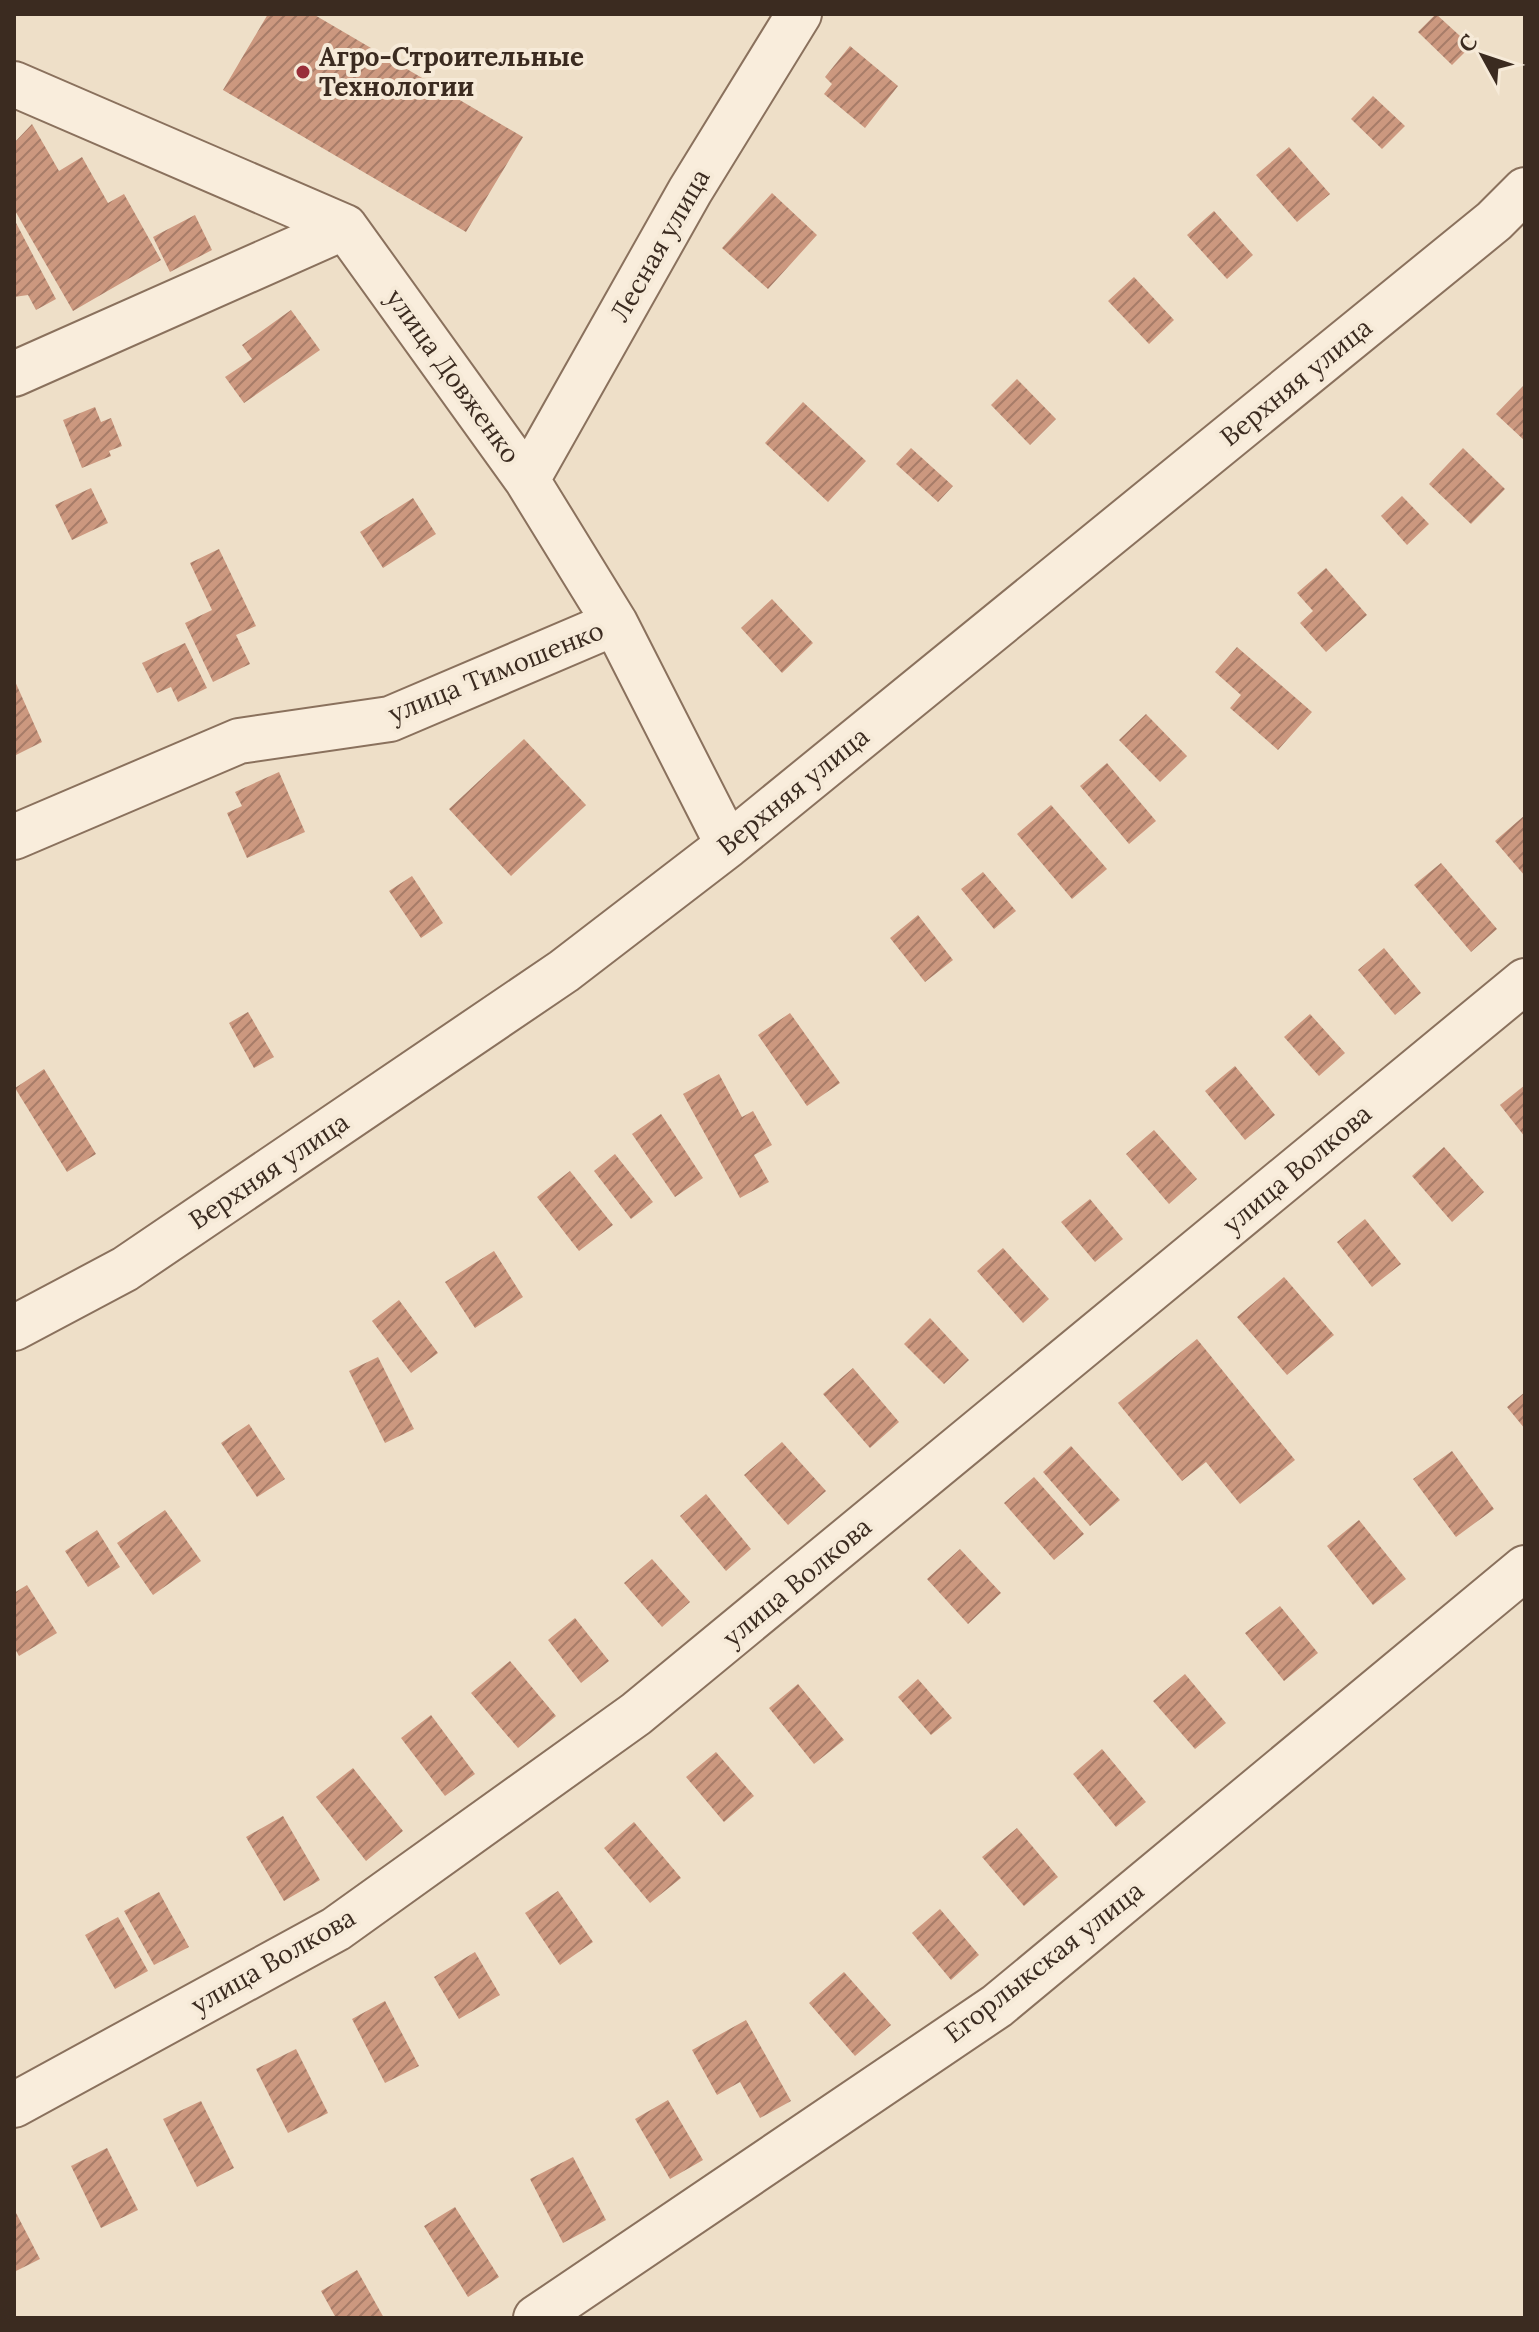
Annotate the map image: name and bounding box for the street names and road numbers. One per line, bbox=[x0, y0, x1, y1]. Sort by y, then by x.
street label: Лесная улица bbox=[603, 163, 717, 327]
street label: улица Довженко bbox=[379, 282, 528, 469]
street label: Верхняя улица bbox=[1213, 310, 1378, 453]
street label: улица Тимошенко bbox=[383, 613, 608, 730]
street label: Верхняя улица bbox=[710, 719, 875, 862]
street label: улица Волкова bbox=[1215, 1097, 1378, 1241]
street label: Верхняя улица bbox=[183, 1105, 355, 1236]
street label: улица Волкова bbox=[715, 1510, 878, 1654]
street label: Егорлыкская улица bbox=[938, 1874, 1150, 2050]
street label: улица Волкова bbox=[185, 1900, 361, 2021]

